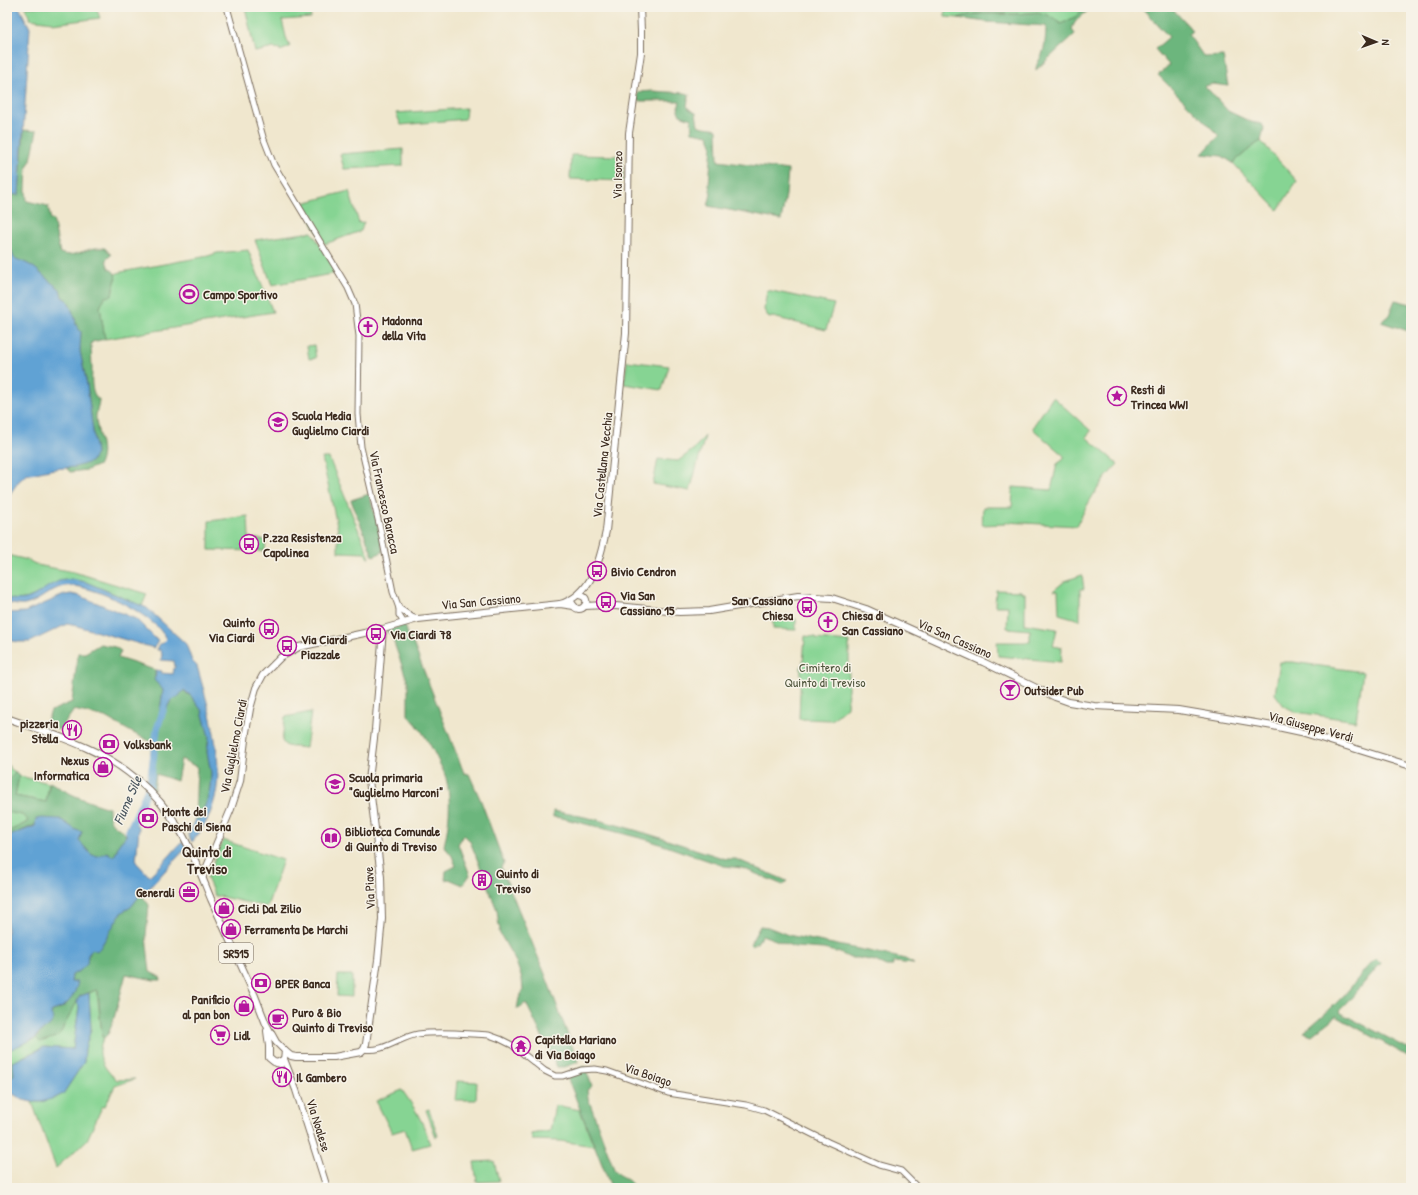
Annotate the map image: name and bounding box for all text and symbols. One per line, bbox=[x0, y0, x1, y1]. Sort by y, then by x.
north arrow bbox=[1356, 22, 1396, 62]
text: N bbox=[1379, 39, 1393, 46]
street label: Via Isonzo bbox=[608, 151, 626, 199]
sports icon: Campo Sportivo bbox=[178, 283, 200, 305]
place label: Campo Sportivo bbox=[203, 285, 278, 304]
place label: Madonna della Vita bbox=[382, 311, 427, 344]
church icon: Madonna della Vita bbox=[357, 316, 379, 338]
place label: Resti di Trincea WWI bbox=[1130, 380, 1188, 413]
place icon: Resti di Trincea WWI bbox=[1106, 385, 1128, 407]
place label: Scuola Media Guglielmo Ciardi bbox=[292, 406, 370, 440]
school or university icon: Scuola Media Guglielmo Ciardi bbox=[267, 411, 289, 433]
street label: Via Castellana Vecchia bbox=[588, 411, 616, 519]
street label: Via Francesco Baracca bbox=[365, 449, 405, 555]
place label: P.zza Resistenza Capolinea bbox=[263, 528, 342, 562]
bus stop icon: P.zza Resistenza Capolinea bbox=[238, 533, 260, 555]
bus stop icon: Bivio Cendron bbox=[586, 560, 608, 582]
place label: Bivio Cendron bbox=[611, 562, 676, 580]
place label: Via San Cassiano 15 bbox=[620, 586, 675, 619]
street label: Via San Cassiano bbox=[441, 589, 521, 613]
bus stop icon: Via San Cassiano 15 bbox=[595, 591, 617, 613]
place label: San Cassiano Chiesa bbox=[732, 591, 794, 624]
bus stop icon: San Cassiano Chiesa bbox=[796, 596, 818, 618]
place label: Chiesa di San Cassiano bbox=[842, 606, 904, 639]
church icon: Chiesa di San Cassiano bbox=[817, 611, 839, 633]
place label: Quinto Via Ciardi bbox=[209, 613, 256, 646]
street label: Via San Cassiano bbox=[915, 614, 995, 662]
bus stop icon: Quinto Via Ciardi bbox=[258, 618, 280, 640]
bus stop icon: Via Ciardi 78 bbox=[365, 623, 387, 645]
place label: Via Ciardi 78 bbox=[390, 625, 452, 643]
place label: Via Ciardi Piazzale bbox=[301, 630, 348, 663]
bus stop icon: Via Ciardi Piazzale bbox=[276, 635, 298, 657]
park label: Cimitero di Quinto di Treviso bbox=[785, 658, 865, 691]
bar icon: Outsider Pub bbox=[999, 679, 1021, 701]
place label: Outsider Pub bbox=[1024, 681, 1085, 699]
street label: Via Guglielmo Ciardi bbox=[215, 697, 251, 795]
street label: Via Giuseppe Verdi bbox=[1266, 706, 1356, 746]
place label: pizzeria Stella bbox=[20, 714, 59, 747]
restaurant icon: pizzeria Stella bbox=[61, 719, 83, 741]
bank icon: Volksbank bbox=[98, 733, 120, 755]
place label: Volksbank bbox=[123, 735, 172, 753]
place label: Nexus Informatica bbox=[34, 751, 90, 784]
shop icon: Nexus Informatica bbox=[92, 756, 114, 778]
place label: Scuola primaria "Guglielmo Marconi" bbox=[349, 768, 443, 802]
water label: Fiume Sile bbox=[108, 771, 146, 827]
school or university icon: Scuola primaria "Guglielmo Marconi" bbox=[324, 773, 346, 795]
place label: Monte dei Paschi di Siena bbox=[162, 802, 232, 835]
bank icon: Monte dei Paschi di Siena bbox=[137, 807, 159, 829]
place label: Biblioteca Comunale di Quinto di Treviso bbox=[345, 822, 441, 855]
library icon: Biblioteca Comunale di Quinto di Treviso bbox=[320, 827, 342, 849]
district label: Quinto di Treviso bbox=[182, 841, 232, 879]
place label: Quinto di Treviso bbox=[495, 864, 539, 897]
street label: Via Piave bbox=[359, 866, 379, 910]
building icon: Quinto di Treviso bbox=[471, 869, 493, 891]
office icon: Generali bbox=[178, 881, 200, 903]
place label: Generali bbox=[136, 883, 175, 901]
shop icon: Cicli Dal Zilio bbox=[213, 897, 235, 919]
place label: Cicli Dal Zilio bbox=[238, 899, 302, 917]
shop icon: Ferramenta De Marchi bbox=[220, 918, 242, 940]
place label: Ferramenta De Marchi bbox=[244, 920, 348, 938]
road number: SR515 bbox=[219, 943, 253, 963]
bank icon: BPER Banca bbox=[250, 972, 272, 994]
place label: BPER Banca bbox=[275, 974, 331, 992]
place label: Panificio al pan bon bbox=[182, 990, 231, 1024]
shop icon: Panificio al pan bon bbox=[233, 995, 255, 1017]
place label: Puro & Bio Quinto di Treviso bbox=[292, 1003, 374, 1036]
cafe icon: Puro & Bio Quinto di Treviso bbox=[267, 1008, 289, 1030]
supermarket icon: Lidl bbox=[209, 1024, 231, 1046]
place label: Lidl bbox=[234, 1026, 251, 1044]
place label: Capitello Mariano di Via Boiago bbox=[535, 1030, 617, 1064]
temple icon: Capitello Mariano di Via Boiago bbox=[510, 1035, 532, 1057]
street label: Via Boiago bbox=[622, 1057, 674, 1091]
restaurant icon: Il Gambero bbox=[271, 1066, 293, 1088]
place label: Il Gambero bbox=[296, 1068, 347, 1086]
street label: Via Noalese bbox=[302, 1096, 336, 1154]

